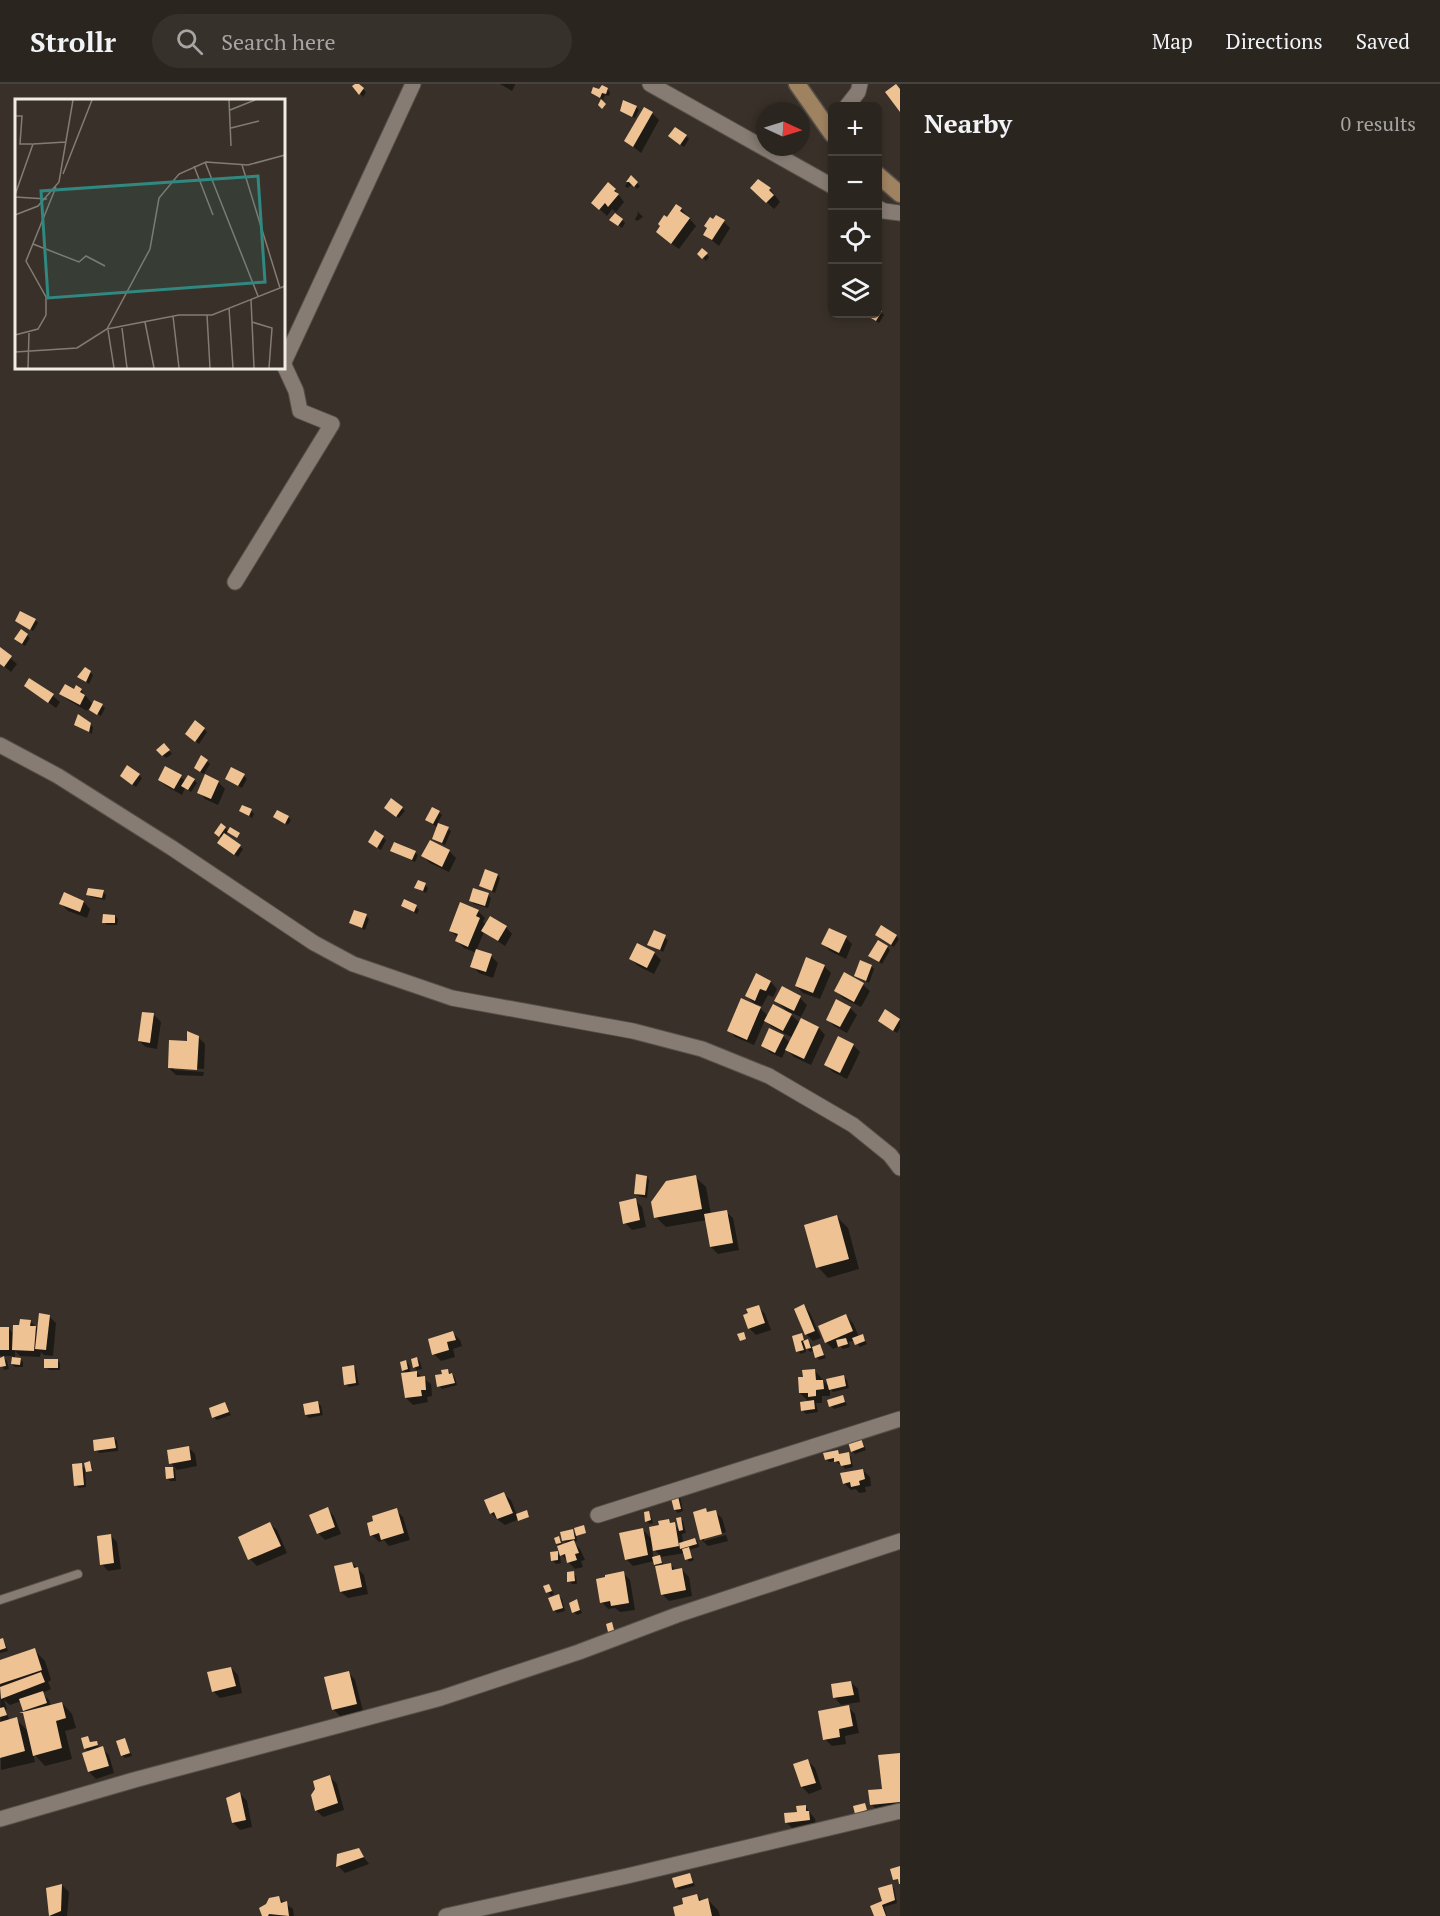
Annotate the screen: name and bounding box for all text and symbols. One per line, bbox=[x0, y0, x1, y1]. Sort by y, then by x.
search box bbox=[152, 14, 572, 68]
text: Strollr bbox=[30, 23, 116, 60]
icon: search bbox=[173, 25, 206, 58]
text: Search here bbox=[221, 27, 336, 56]
text: Map bbox=[1152, 27, 1193, 55]
text: Directions bbox=[1226, 27, 1323, 55]
text: Saved bbox=[1356, 27, 1410, 55]
inset map bbox=[15, 99, 285, 369]
north arrow bbox=[756, 102, 810, 156]
map controls bbox=[828, 102, 882, 318]
button: + bbox=[828, 102, 882, 156]
text: Nearby bbox=[924, 106, 1012, 140]
text: 0 results bbox=[1341, 110, 1416, 137]
button: − bbox=[828, 156, 882, 210]
button: locate bbox=[828, 210, 882, 264]
button: layers bbox=[828, 264, 882, 318]

